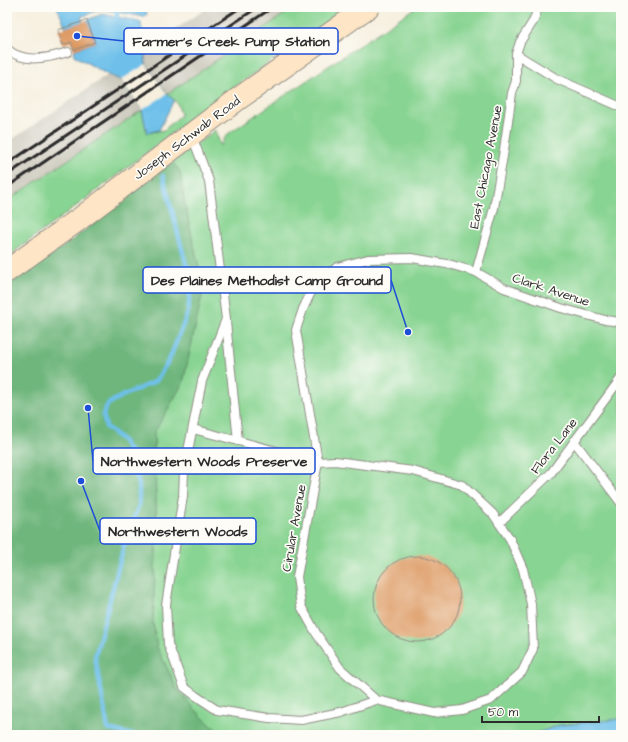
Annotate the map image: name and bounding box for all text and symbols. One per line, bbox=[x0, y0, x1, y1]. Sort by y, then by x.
callout: Farmer's Creek Pump Station bbox=[124, 28, 338, 54]
text: Farmer's Creek Pump Station bbox=[132, 32, 330, 52]
street label: Joseph Schwab Road bbox=[130, 92, 244, 184]
street label: East Chicago Avenue bbox=[465, 104, 508, 230]
callout: Des Plaines Methodist Camp Ground bbox=[143, 267, 391, 293]
street label: Clark Avenue bbox=[510, 269, 592, 311]
text: Des Plaines Methodist Camp Ground bbox=[151, 271, 384, 291]
street label: Flora Lane bbox=[526, 414, 582, 478]
callout: Northwestern Woods Preserve bbox=[93, 448, 315, 474]
text: Northwestern Woods Preserve bbox=[101, 452, 308, 472]
street label: Cirular Avenue bbox=[277, 483, 311, 573]
callout: Northwestern Woods bbox=[100, 518, 256, 544]
text: Northwestern Woods bbox=[108, 522, 248, 542]
scale bar bbox=[482, 698, 599, 724]
text: 50 m bbox=[488, 704, 519, 721]

